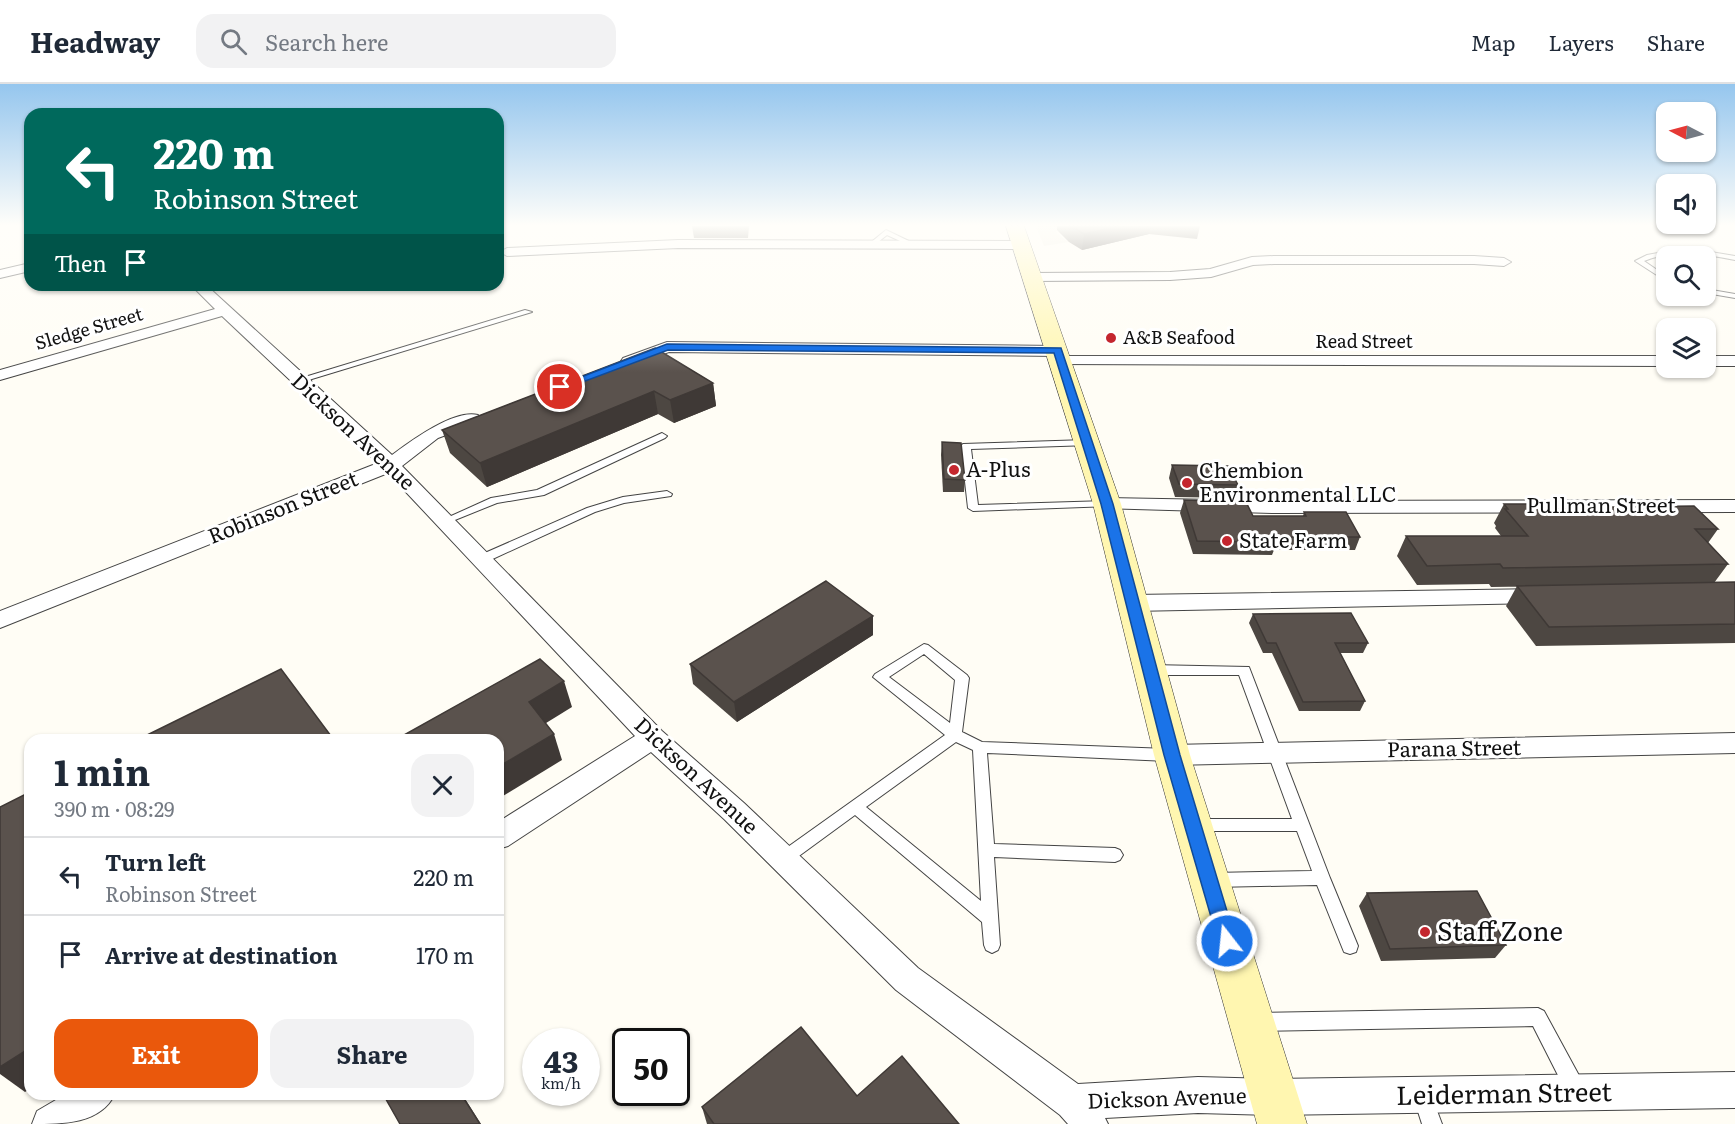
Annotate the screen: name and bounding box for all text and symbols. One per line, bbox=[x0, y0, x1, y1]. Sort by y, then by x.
search box bbox=[196, 14, 616, 68]
text: Headway bbox=[30, 20, 160, 62]
icon: search bbox=[217, 25, 250, 58]
text: Search here bbox=[265, 25, 388, 58]
text: Map bbox=[1471, 26, 1516, 57]
text: Layers bbox=[1549, 26, 1614, 57]
text: Share bbox=[1647, 26, 1705, 57]
north arrow bbox=[1656, 102, 1716, 162]
map controls bbox=[1656, 102, 1716, 378]
text: 220 m bbox=[153, 120, 274, 182]
icon: left bbox=[54, 132, 132, 210]
button: sound bbox=[1656, 174, 1716, 234]
text: Robinson Street bbox=[153, 177, 358, 217]
text: Then bbox=[54, 246, 107, 279]
icon: arrive bbox=[119, 246, 152, 279]
button: search bbox=[1656, 246, 1716, 306]
street label: Sledge Street bbox=[31, 299, 146, 356]
button: layers bbox=[1656, 318, 1716, 378]
place label: A&B Seafood bbox=[1123, 323, 1235, 350]
street label: Read Street bbox=[1315, 327, 1414, 354]
marker: A&B Seafood bbox=[1104, 331, 1118, 345]
pin bbox=[534, 361, 585, 412]
street label: Dickson Avenue bbox=[286, 364, 424, 496]
icon: arrive bbox=[543, 370, 576, 403]
place label: A-Plus bbox=[966, 452, 1030, 483]
place label: Chembion Environmental LLC bbox=[1199, 453, 1397, 508]
street label: Robinson Street bbox=[202, 461, 362, 550]
marker: A-Plus bbox=[947, 463, 961, 477]
marker: Chembion Environmental LLC bbox=[1180, 476, 1194, 490]
street label: Pullman Street bbox=[1526, 488, 1676, 519]
place label: State Farm bbox=[1239, 523, 1347, 554]
marker: State Farm bbox=[1220, 534, 1234, 548]
street label: Dickson Avenue bbox=[629, 708, 767, 840]
street label: Parana Street bbox=[1387, 730, 1522, 763]
text: 1 min bbox=[54, 744, 150, 797]
button: close bbox=[411, 754, 474, 817]
text: 390 m · 08:29 bbox=[54, 793, 175, 823]
text: Turn left bbox=[105, 845, 206, 878]
icon: left bbox=[54, 860, 87, 893]
text: 220 m bbox=[413, 860, 474, 893]
text: Robinson Street bbox=[105, 878, 257, 908]
position arrow bbox=[1195, 909, 1259, 973]
place label: Staff Zone bbox=[1437, 910, 1563, 949]
marker: Staff Zone bbox=[1418, 925, 1432, 939]
icon: arrive bbox=[54, 938, 87, 971]
text: Arrive at destination bbox=[105, 938, 338, 971]
text: 170 m bbox=[416, 938, 474, 971]
button: Exit bbox=[54, 1019, 258, 1088]
button: Share bbox=[270, 1019, 474, 1088]
speed limit sign: 50 bbox=[612, 1028, 690, 1106]
text: 43 bbox=[544, 1038, 578, 1082]
street label: Leiderman Street bbox=[1396, 1070, 1613, 1113]
text: km/h bbox=[541, 1071, 581, 1094]
street label: Dickson Avenue bbox=[1087, 1078, 1247, 1115]

